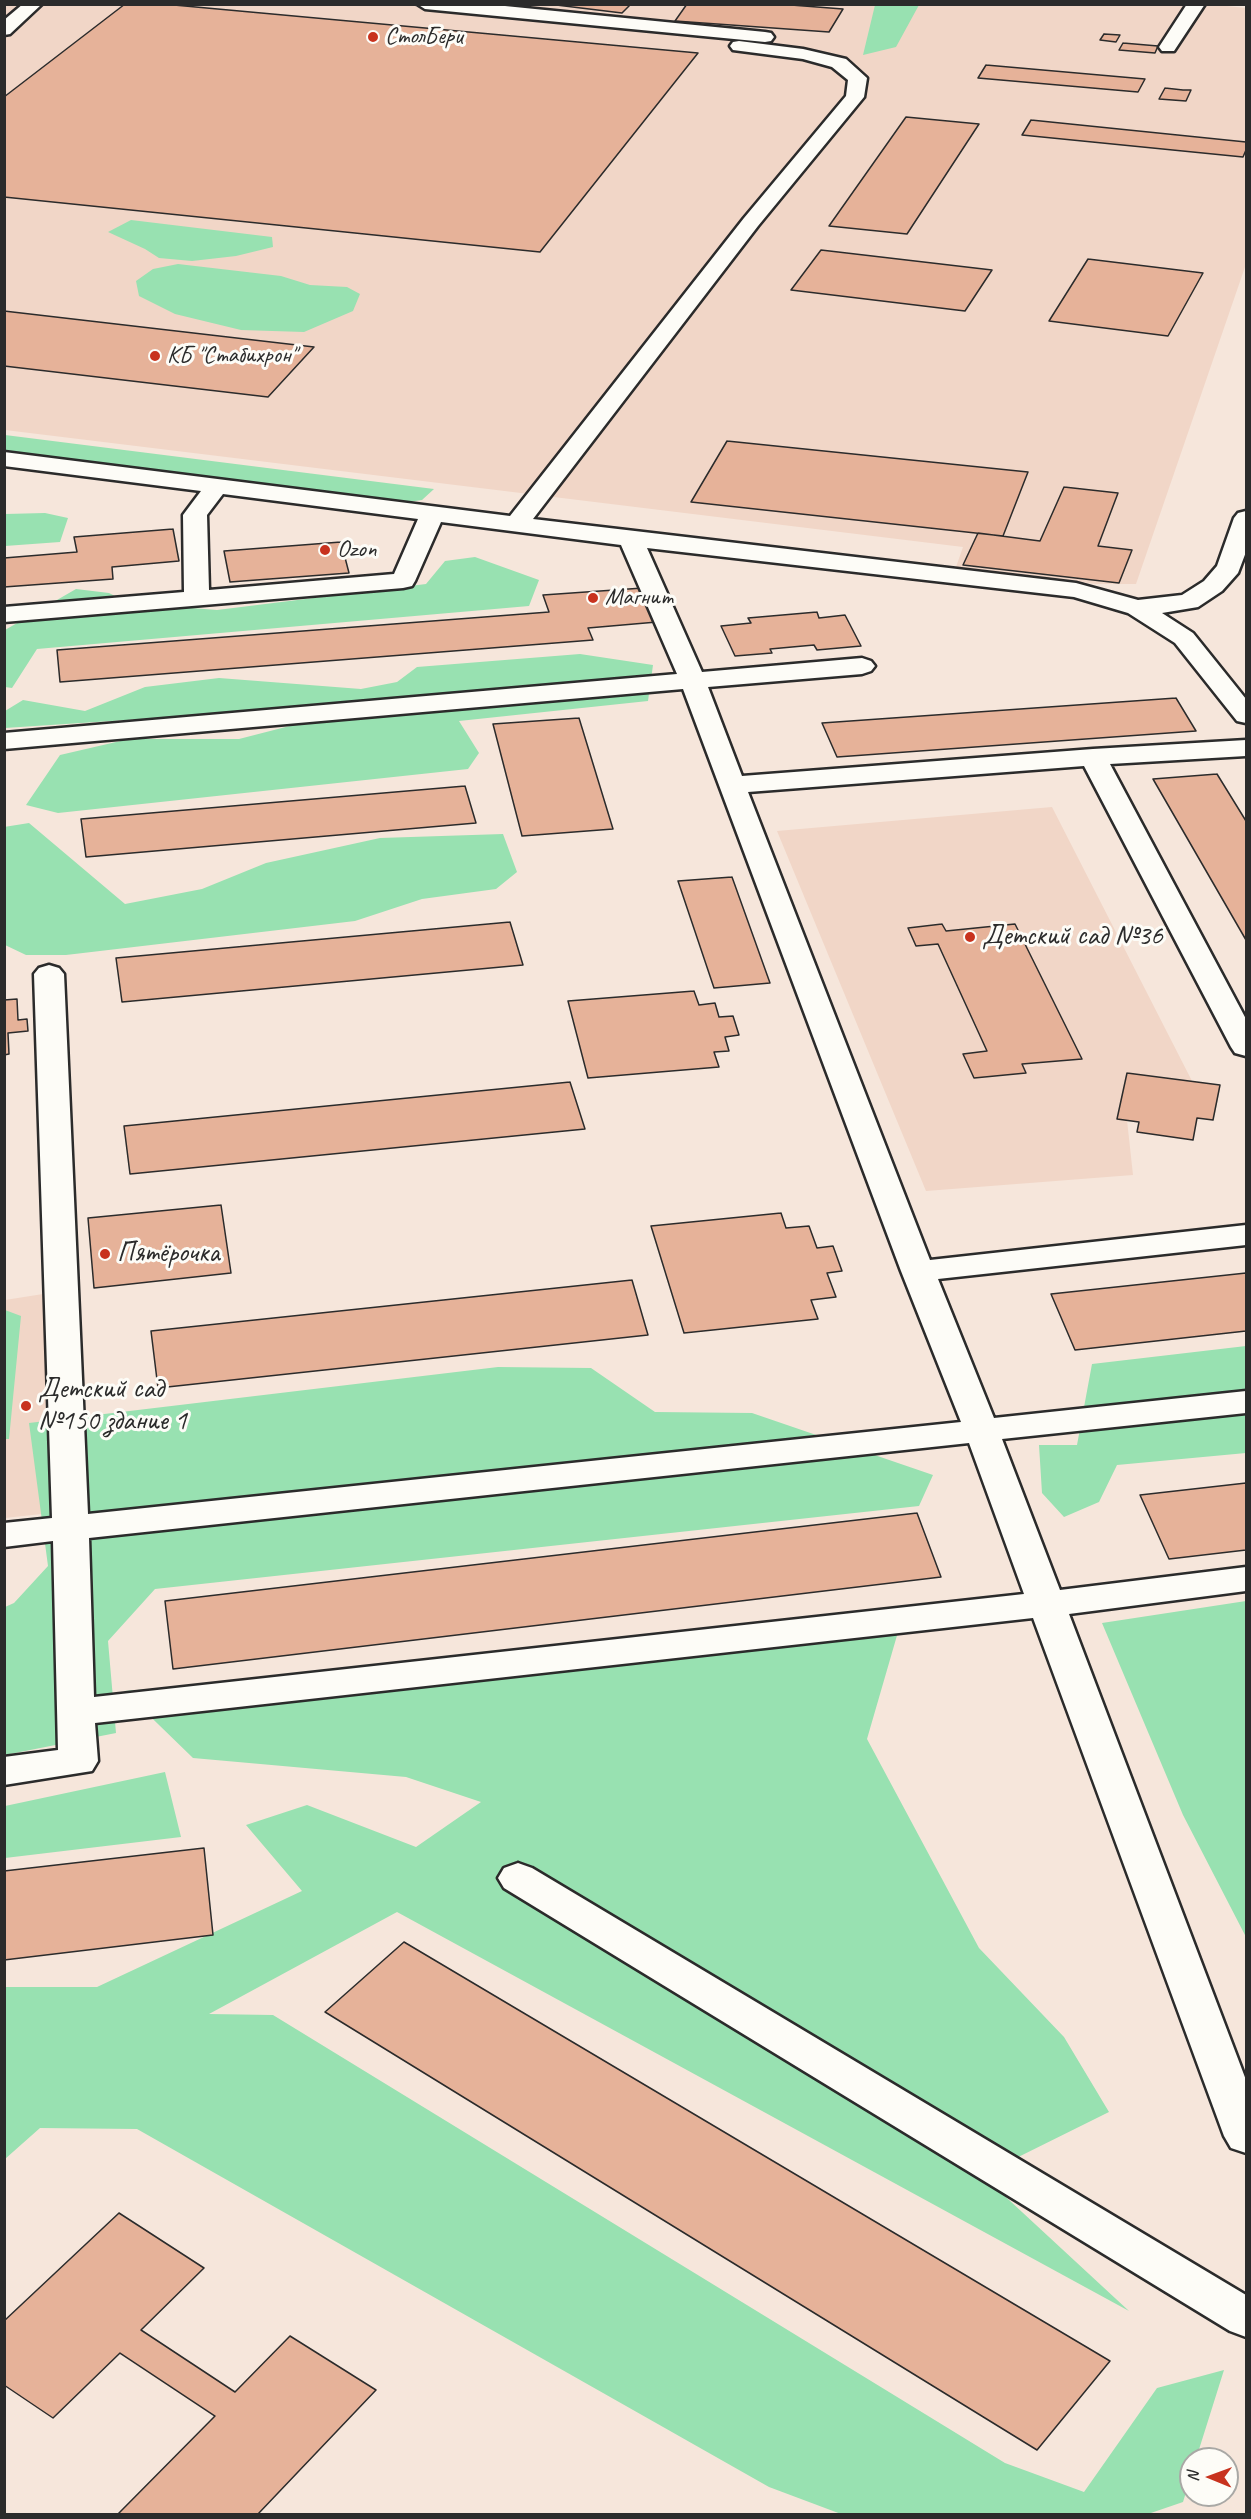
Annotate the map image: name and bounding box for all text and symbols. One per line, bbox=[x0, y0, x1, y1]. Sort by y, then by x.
place label: СтолБери bbox=[385, 23, 462, 51]
marker: СтолБери bbox=[366, 30, 380, 44]
place label: КБ "Стабихрон" bbox=[167, 342, 296, 370]
marker: КБ "Стабихрон" bbox=[148, 349, 162, 363]
place label: Ozon bbox=[337, 536, 376, 564]
marker: Ozon bbox=[318, 543, 332, 557]
place label: Магнит bbox=[605, 584, 673, 612]
marker: Магнит bbox=[586, 591, 600, 605]
place label: Детский сад №36 bbox=[982, 920, 1163, 954]
marker: Детский сад №36 bbox=[963, 930, 977, 944]
place label: Пятёрочка bbox=[117, 1237, 220, 1271]
marker: Пятёрочка bbox=[98, 1247, 112, 1261]
place label: Детский сад №150 здание 1 bbox=[38, 1373, 187, 1439]
marker: Детский сад №150 здание 1 bbox=[19, 1399, 33, 1413]
north arrow bbox=[1179, 2447, 1239, 2507]
text: N bbox=[1183, 2472, 1203, 2482]

